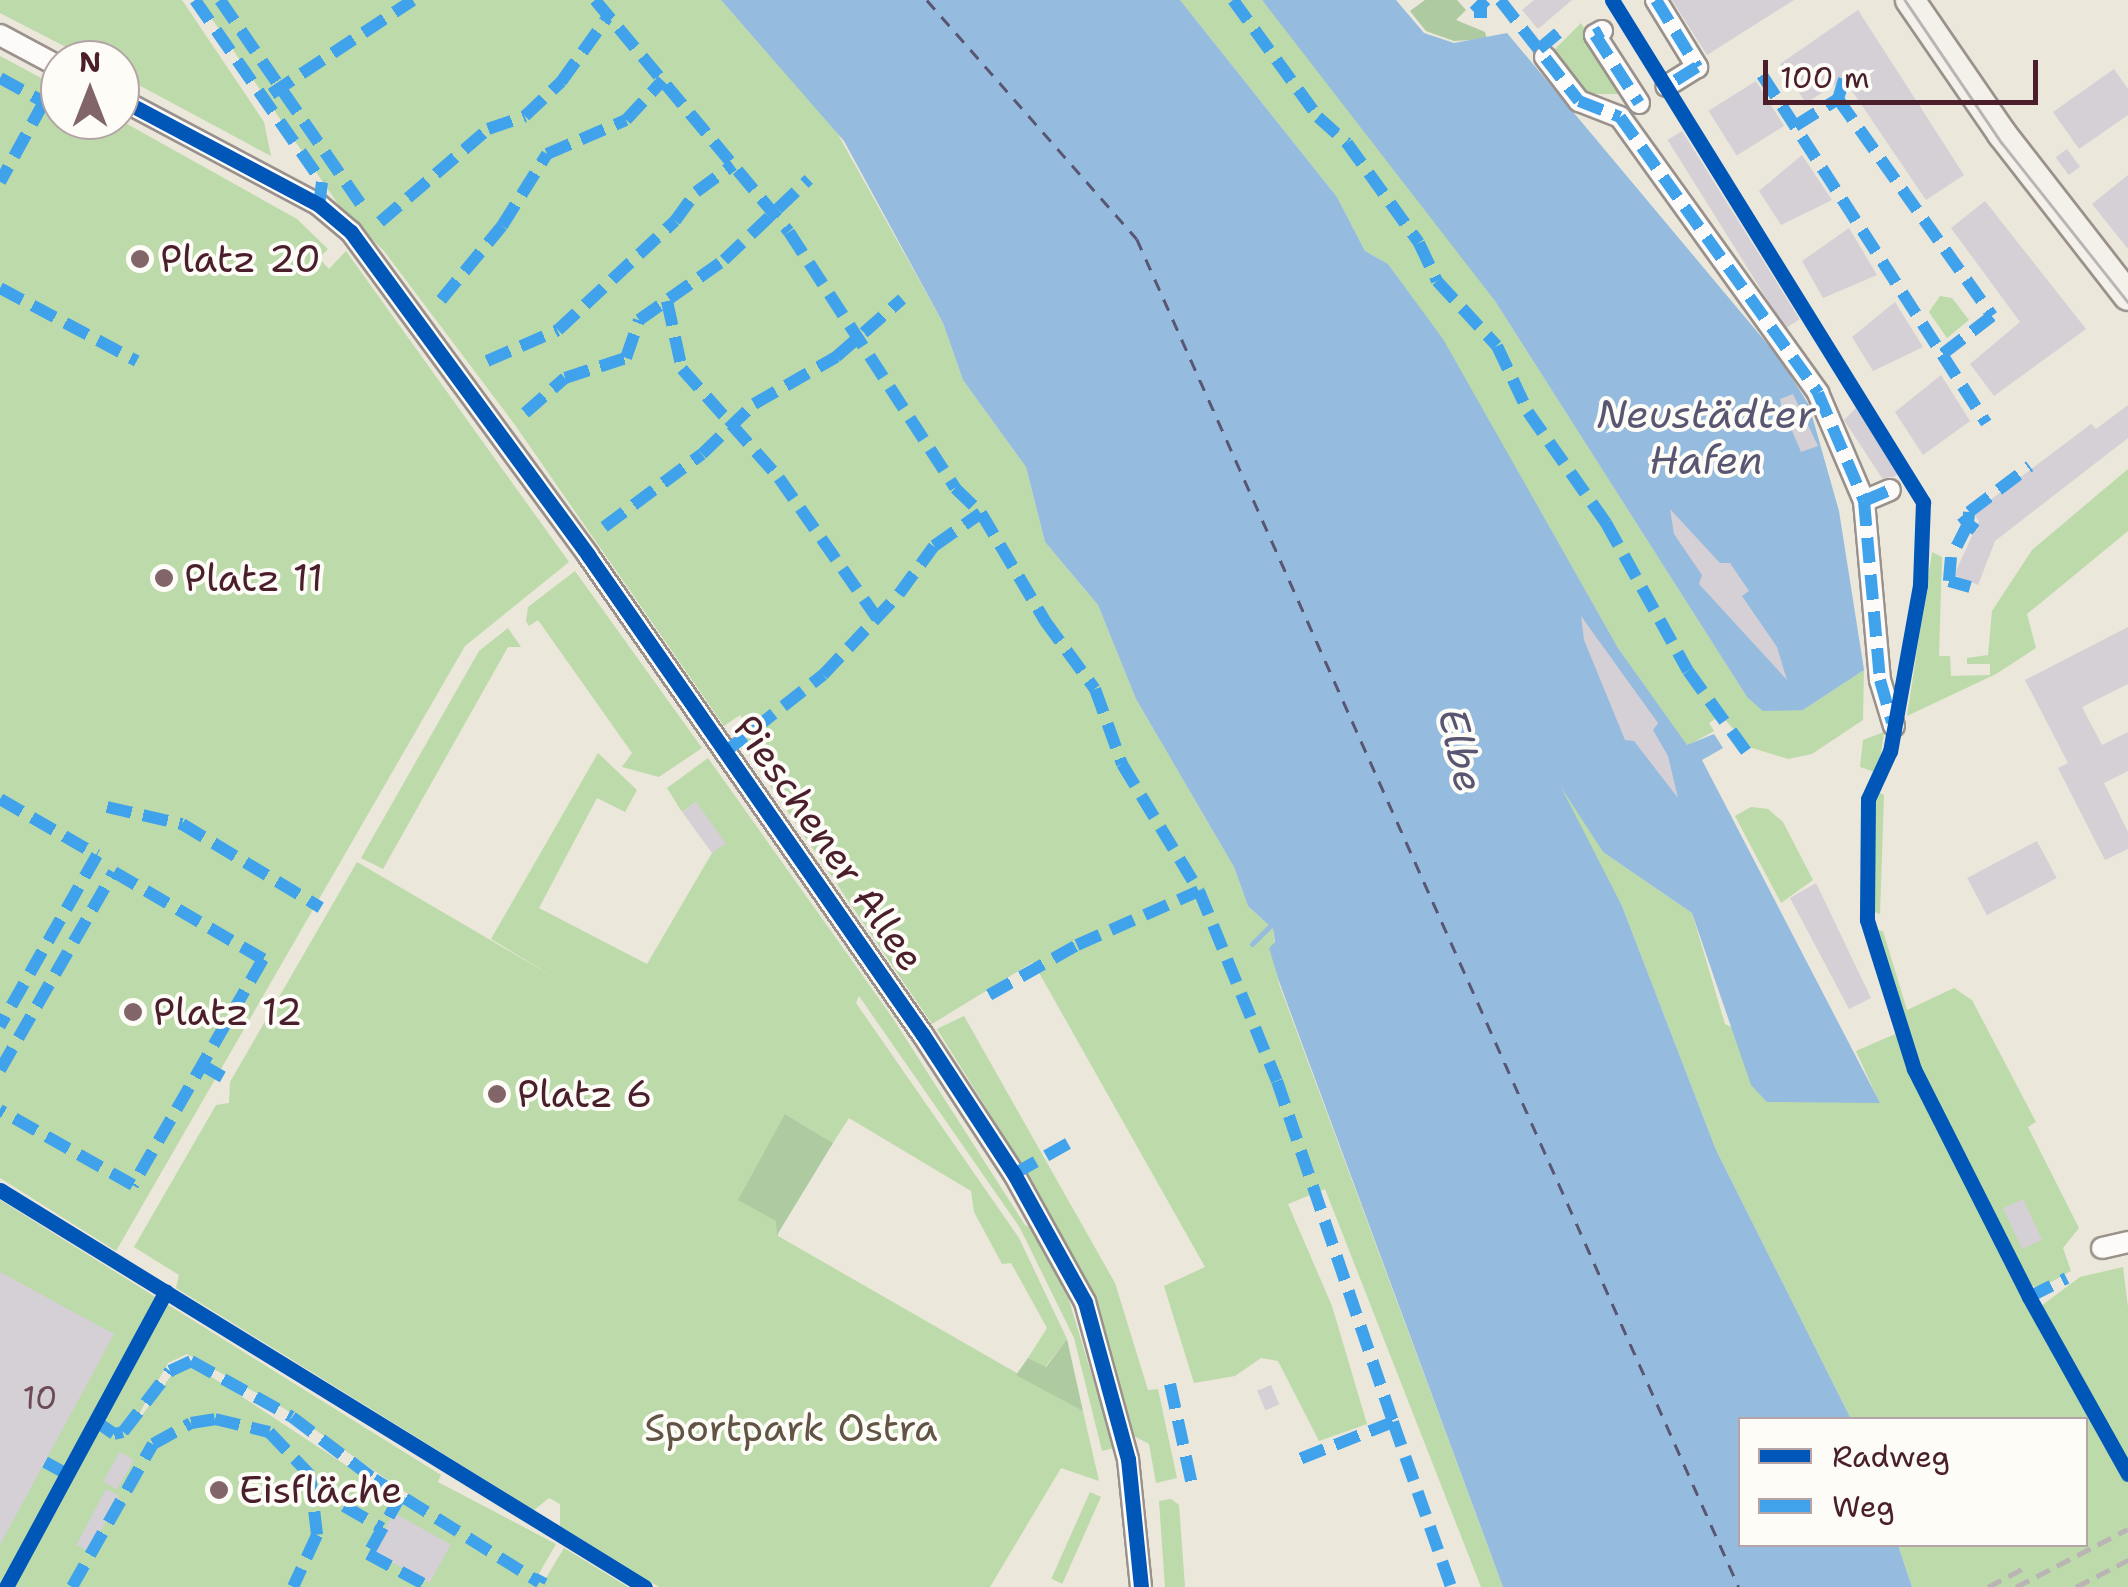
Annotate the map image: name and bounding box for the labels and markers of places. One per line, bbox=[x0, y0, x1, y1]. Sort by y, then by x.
place label: Platz 20 bbox=[160, 236, 321, 282]
marker: Platz 20 bbox=[129, 248, 151, 270]
place label: Platz 11 bbox=[184, 555, 323, 601]
marker: Platz 11 bbox=[153, 567, 175, 589]
place label: Platz 12 bbox=[153, 989, 302, 1035]
marker: Platz 12 bbox=[122, 1001, 144, 1023]
place label: Platz 6 bbox=[517, 1071, 652, 1117]
marker: Platz 6 bbox=[486, 1083, 508, 1105]
place label: Eisfläche bbox=[239, 1467, 403, 1513]
marker: Eisfläche bbox=[208, 1479, 230, 1501]

